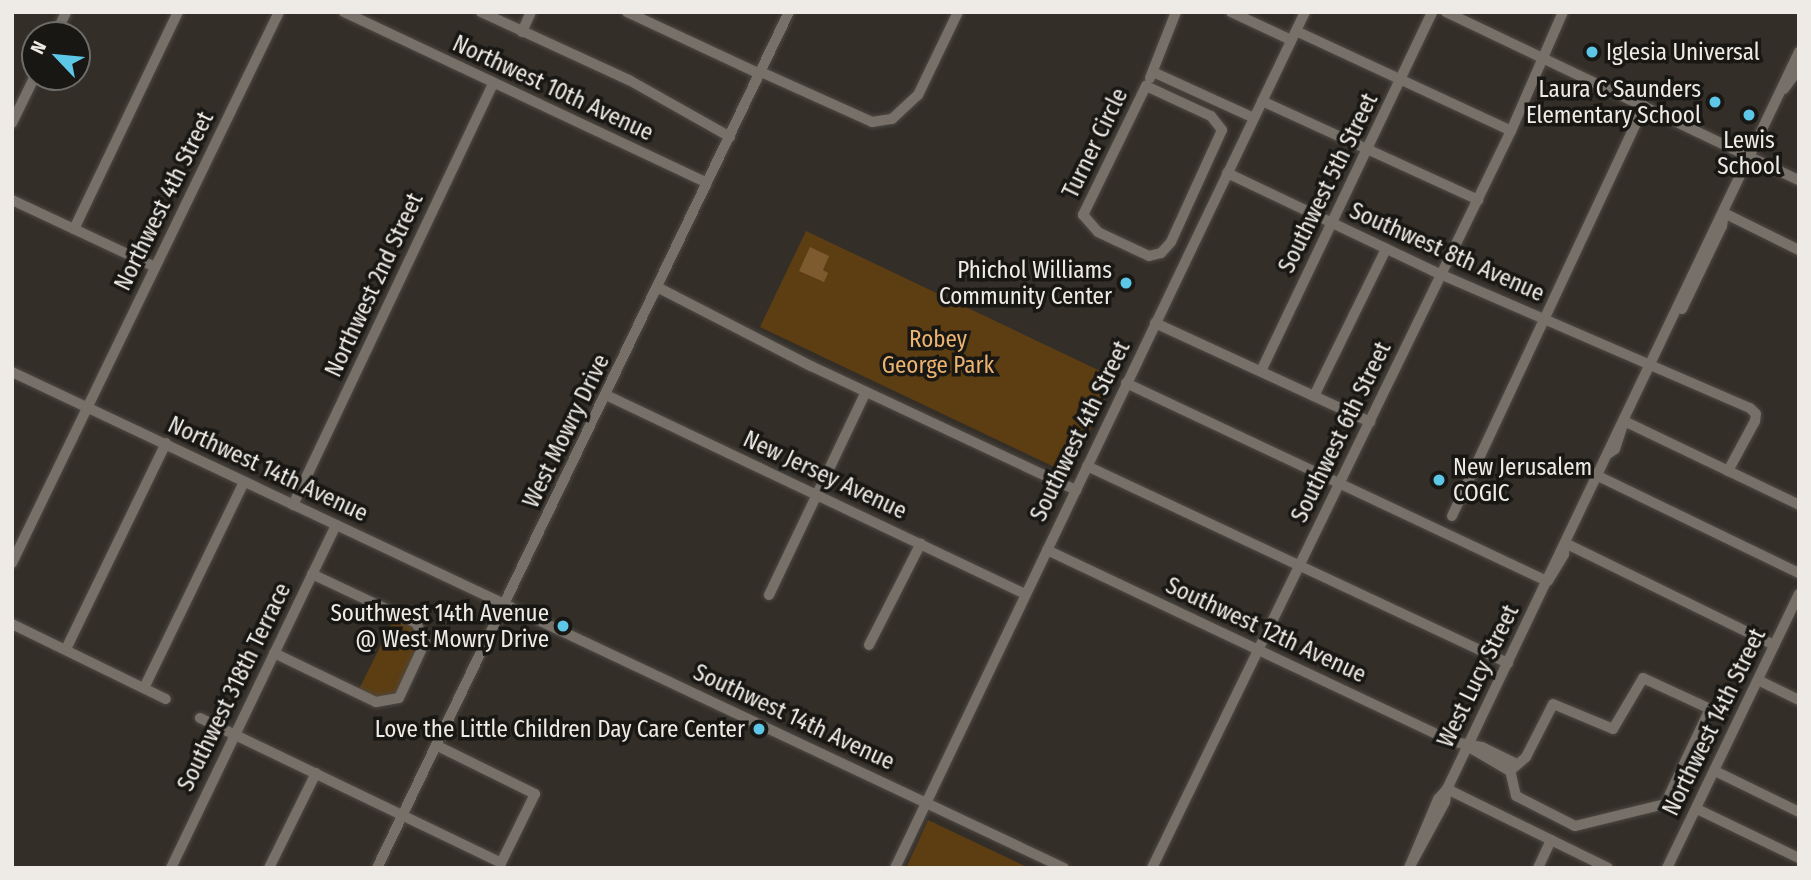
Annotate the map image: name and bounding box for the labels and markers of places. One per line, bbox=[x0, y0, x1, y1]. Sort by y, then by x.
place label: Iglesia Universal bbox=[1606, 38, 1760, 66]
marker: Iglesia Universal bbox=[1584, 44, 1600, 60]
place label: Laura C Saunders Elementary School bbox=[1526, 75, 1701, 129]
marker: Laura C Saunders Elementary School bbox=[1707, 94, 1723, 110]
marker: Lewis School bbox=[1741, 107, 1757, 123]
place label: Lewis School bbox=[1717, 126, 1781, 180]
place label: Phichol Williams Community Center bbox=[939, 256, 1112, 310]
marker: Phichol Williams Community Center bbox=[1118, 275, 1134, 291]
place label: New Jerusalem COGIC bbox=[1453, 453, 1592, 507]
marker: New Jerusalem COGIC bbox=[1431, 472, 1447, 488]
place label: Southwest 14th Avenue @ West Mowry Drive bbox=[330, 599, 549, 653]
marker: Southwest 14th Avenue @ West Mowry Drive bbox=[555, 618, 571, 634]
place label: Love the Little Children Day Care Center bbox=[375, 715, 745, 743]
marker: Love the Little Children Day Care Center bbox=[751, 721, 767, 737]

